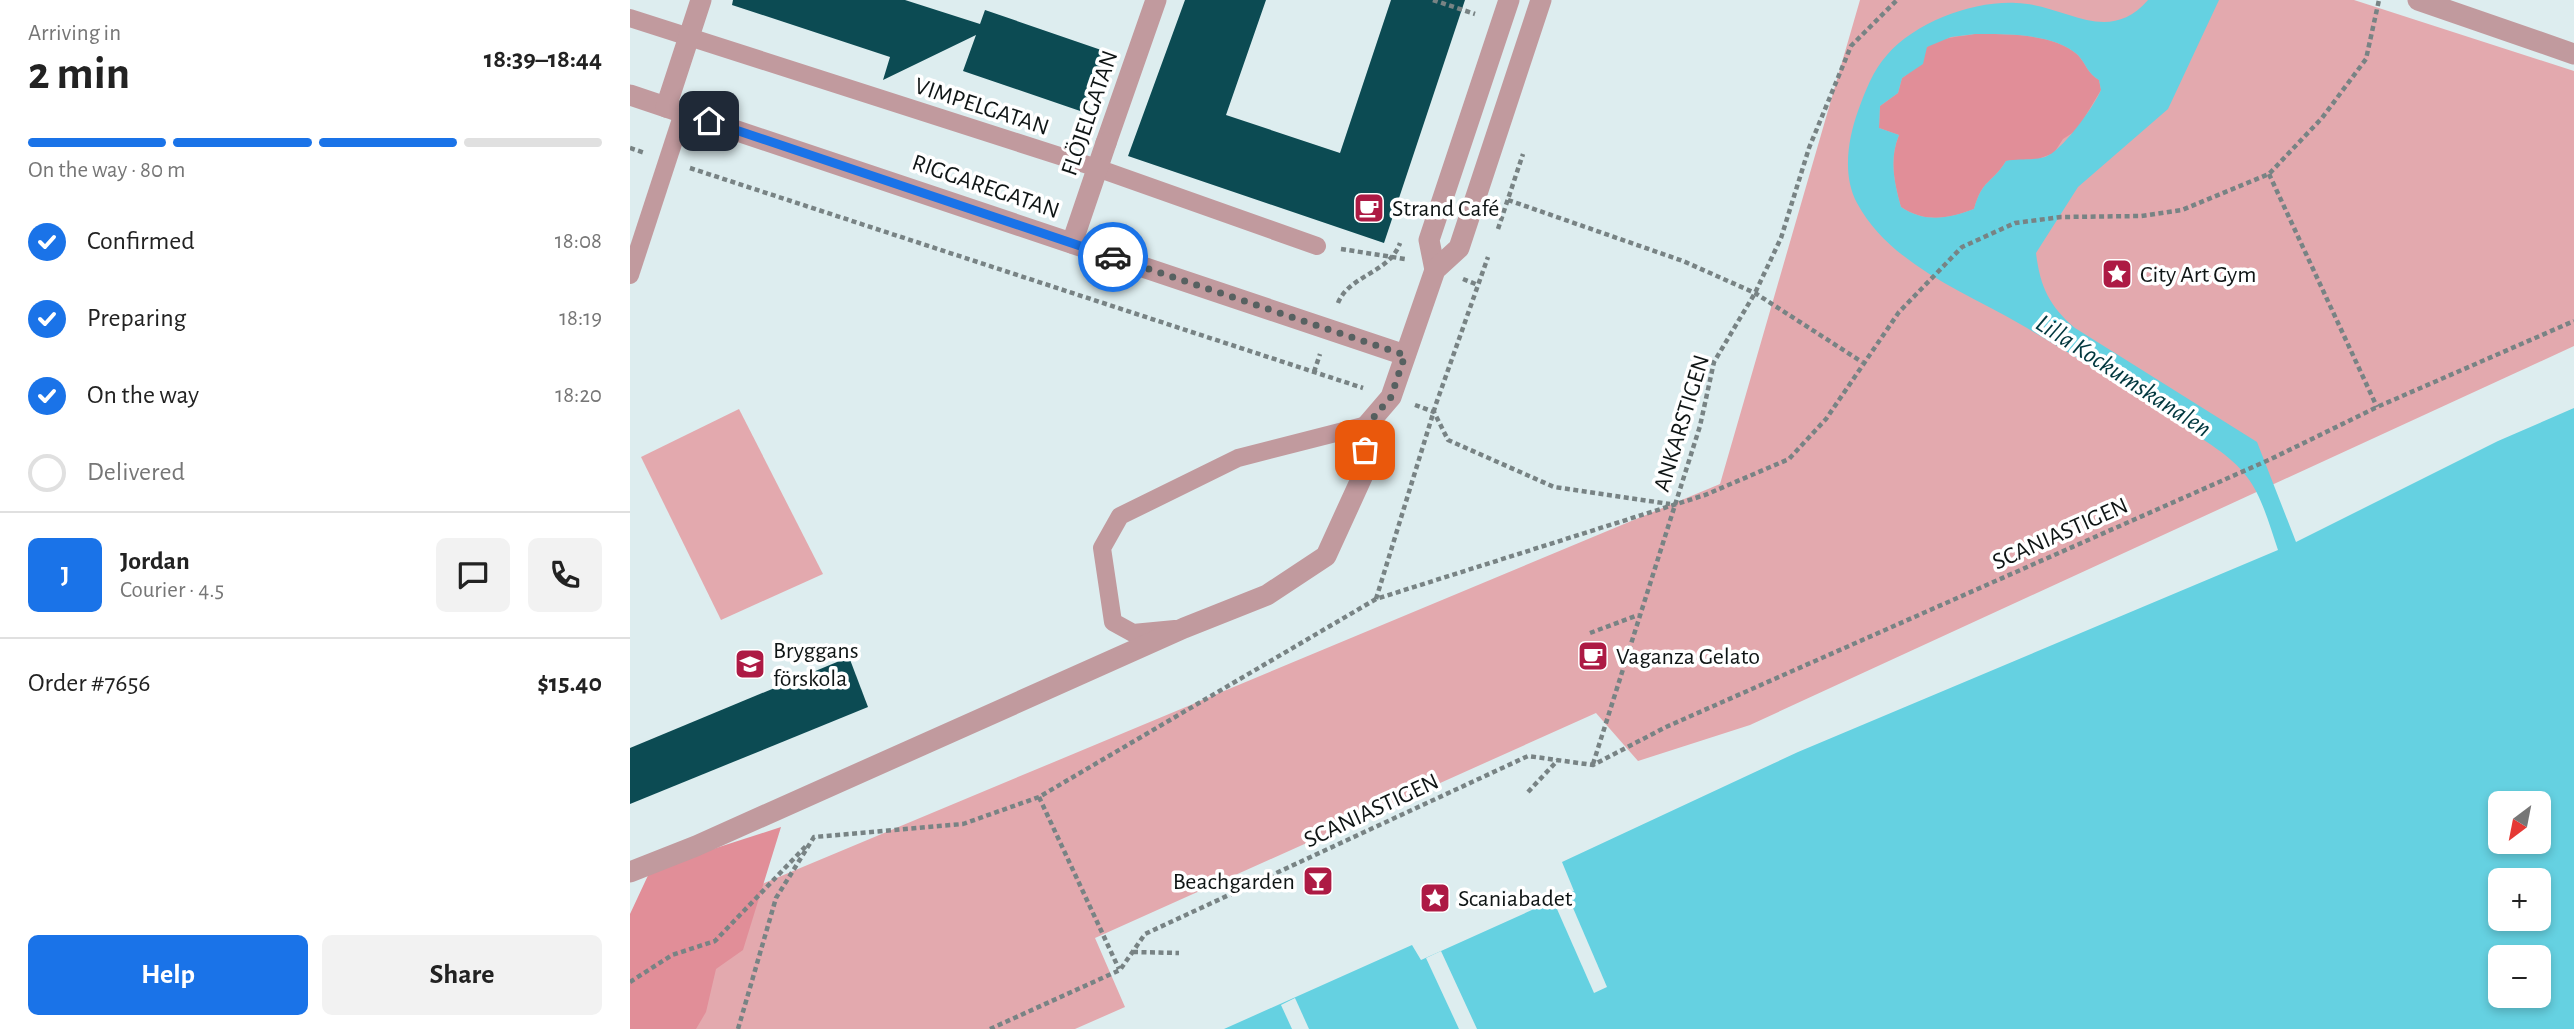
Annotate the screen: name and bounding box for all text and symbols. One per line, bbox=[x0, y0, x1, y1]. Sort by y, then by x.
text: Arriving in bbox=[28, 22, 121, 45]
text: 18:39–18:44 bbox=[484, 46, 602, 72]
street label: FLÖJELGATAN bbox=[1056, 47, 1123, 179]
text: 2 min bbox=[28, 51, 130, 97]
street label: VIMPELGATAN bbox=[912, 74, 1052, 140]
pin bbox=[679, 91, 739, 151]
icon: home bbox=[690, 102, 728, 140]
street label: RIGGAREGATAN bbox=[909, 150, 1062, 223]
text: On the way · 80 m bbox=[28, 159, 185, 182]
cafe icon: Strand Café bbox=[1352, 191, 1386, 225]
place label: Strand Café bbox=[1392, 197, 1499, 221]
courier bbox=[1078, 222, 1148, 292]
icon: check bbox=[28, 223, 66, 261]
text: Confirmed bbox=[87, 228, 195, 254]
text: 18:08 bbox=[555, 230, 602, 253]
icon: car bbox=[1094, 238, 1132, 276]
place icon: City Art Gym bbox=[2100, 257, 2134, 291]
place label: City Art Gym bbox=[2140, 263, 2257, 287]
icon: check bbox=[28, 300, 66, 338]
text: Preparing bbox=[87, 305, 186, 331]
text: 18:19 bbox=[559, 307, 602, 330]
water label: Lilla Kockumskanalen bbox=[2031, 310, 2216, 442]
street label: ANKARSTIGEN bbox=[1650, 352, 1714, 495]
icon: check bbox=[28, 377, 66, 415]
text: On the way bbox=[87, 382, 199, 408]
text: 18:20 bbox=[555, 384, 602, 407]
pin bbox=[1335, 420, 1395, 480]
icon: bag bbox=[1346, 431, 1384, 469]
text: Delivered bbox=[87, 459, 185, 485]
street label: SCANIASTIGEN bbox=[1989, 493, 2132, 574]
button: chat bbox=[436, 538, 510, 612]
button: phone bbox=[528, 538, 602, 612]
text: Jordan bbox=[120, 548, 190, 574]
text: J bbox=[61, 562, 69, 588]
text: Courier · 4.5 bbox=[120, 579, 224, 602]
place label: Bryggans förskola bbox=[773, 639, 859, 691]
cafe icon: Vaganza Gelato bbox=[1576, 639, 1610, 673]
place label: Vaganza Gelato bbox=[1616, 645, 1760, 669]
school or university icon: Bryggans förskola bbox=[733, 647, 767, 681]
text: Order #7656 bbox=[28, 670, 151, 696]
text: $15.40 bbox=[537, 670, 602, 696]
street label: SCANIASTIGEN bbox=[1300, 769, 1442, 853]
north arrow bbox=[2488, 791, 2552, 854]
map controls bbox=[2488, 791, 2551, 1008]
bar icon: Beachgarden bbox=[1301, 864, 1335, 898]
button: + bbox=[2488, 868, 2551, 931]
place label: Beachgarden bbox=[1173, 870, 1295, 894]
place icon: Scaniabadet bbox=[1418, 881, 1452, 915]
place label: Scaniabadet bbox=[1458, 887, 1573, 911]
button: Help bbox=[28, 935, 308, 1015]
button: Share bbox=[322, 935, 602, 1015]
button: − bbox=[2488, 945, 2551, 1008]

